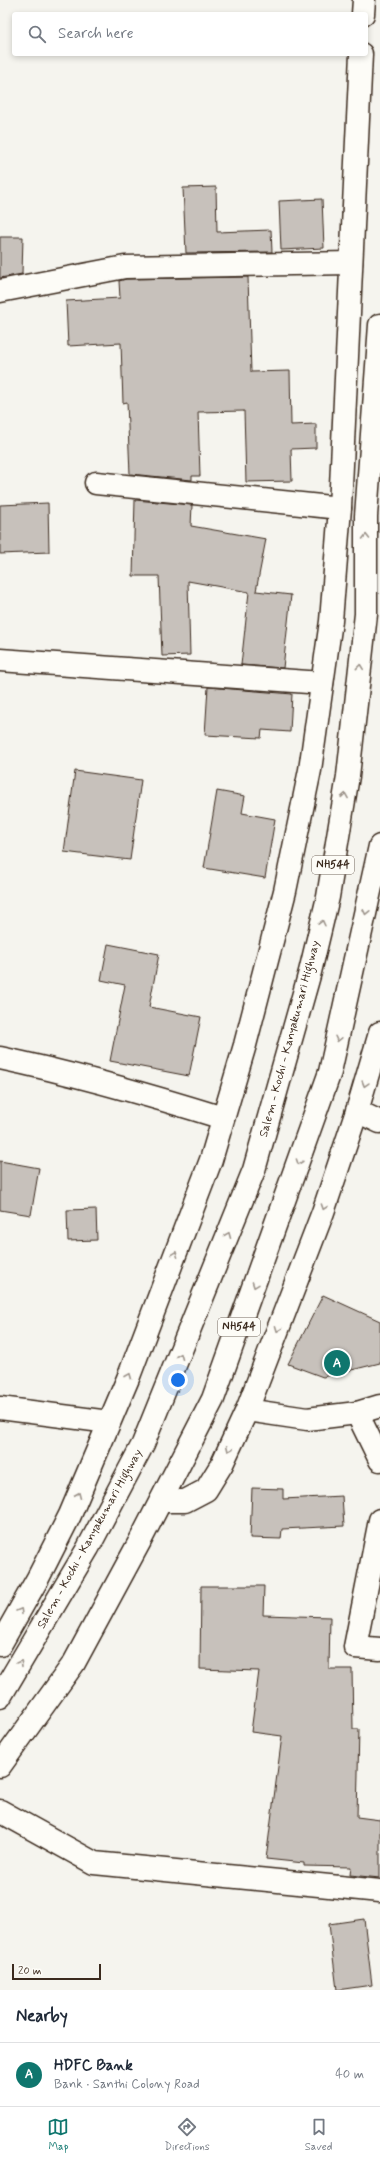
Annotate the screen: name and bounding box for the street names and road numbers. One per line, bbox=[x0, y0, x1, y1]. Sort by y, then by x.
road number: NH544 bbox=[312, 856, 354, 874]
street label: Salem - Kochi - Kanyakumari Highway bbox=[256, 939, 325, 1139]
road number: NH544 bbox=[218, 1318, 260, 1336]
street label: Salem - Kochi - Kanyakumari Highway bbox=[34, 1446, 147, 1632]

